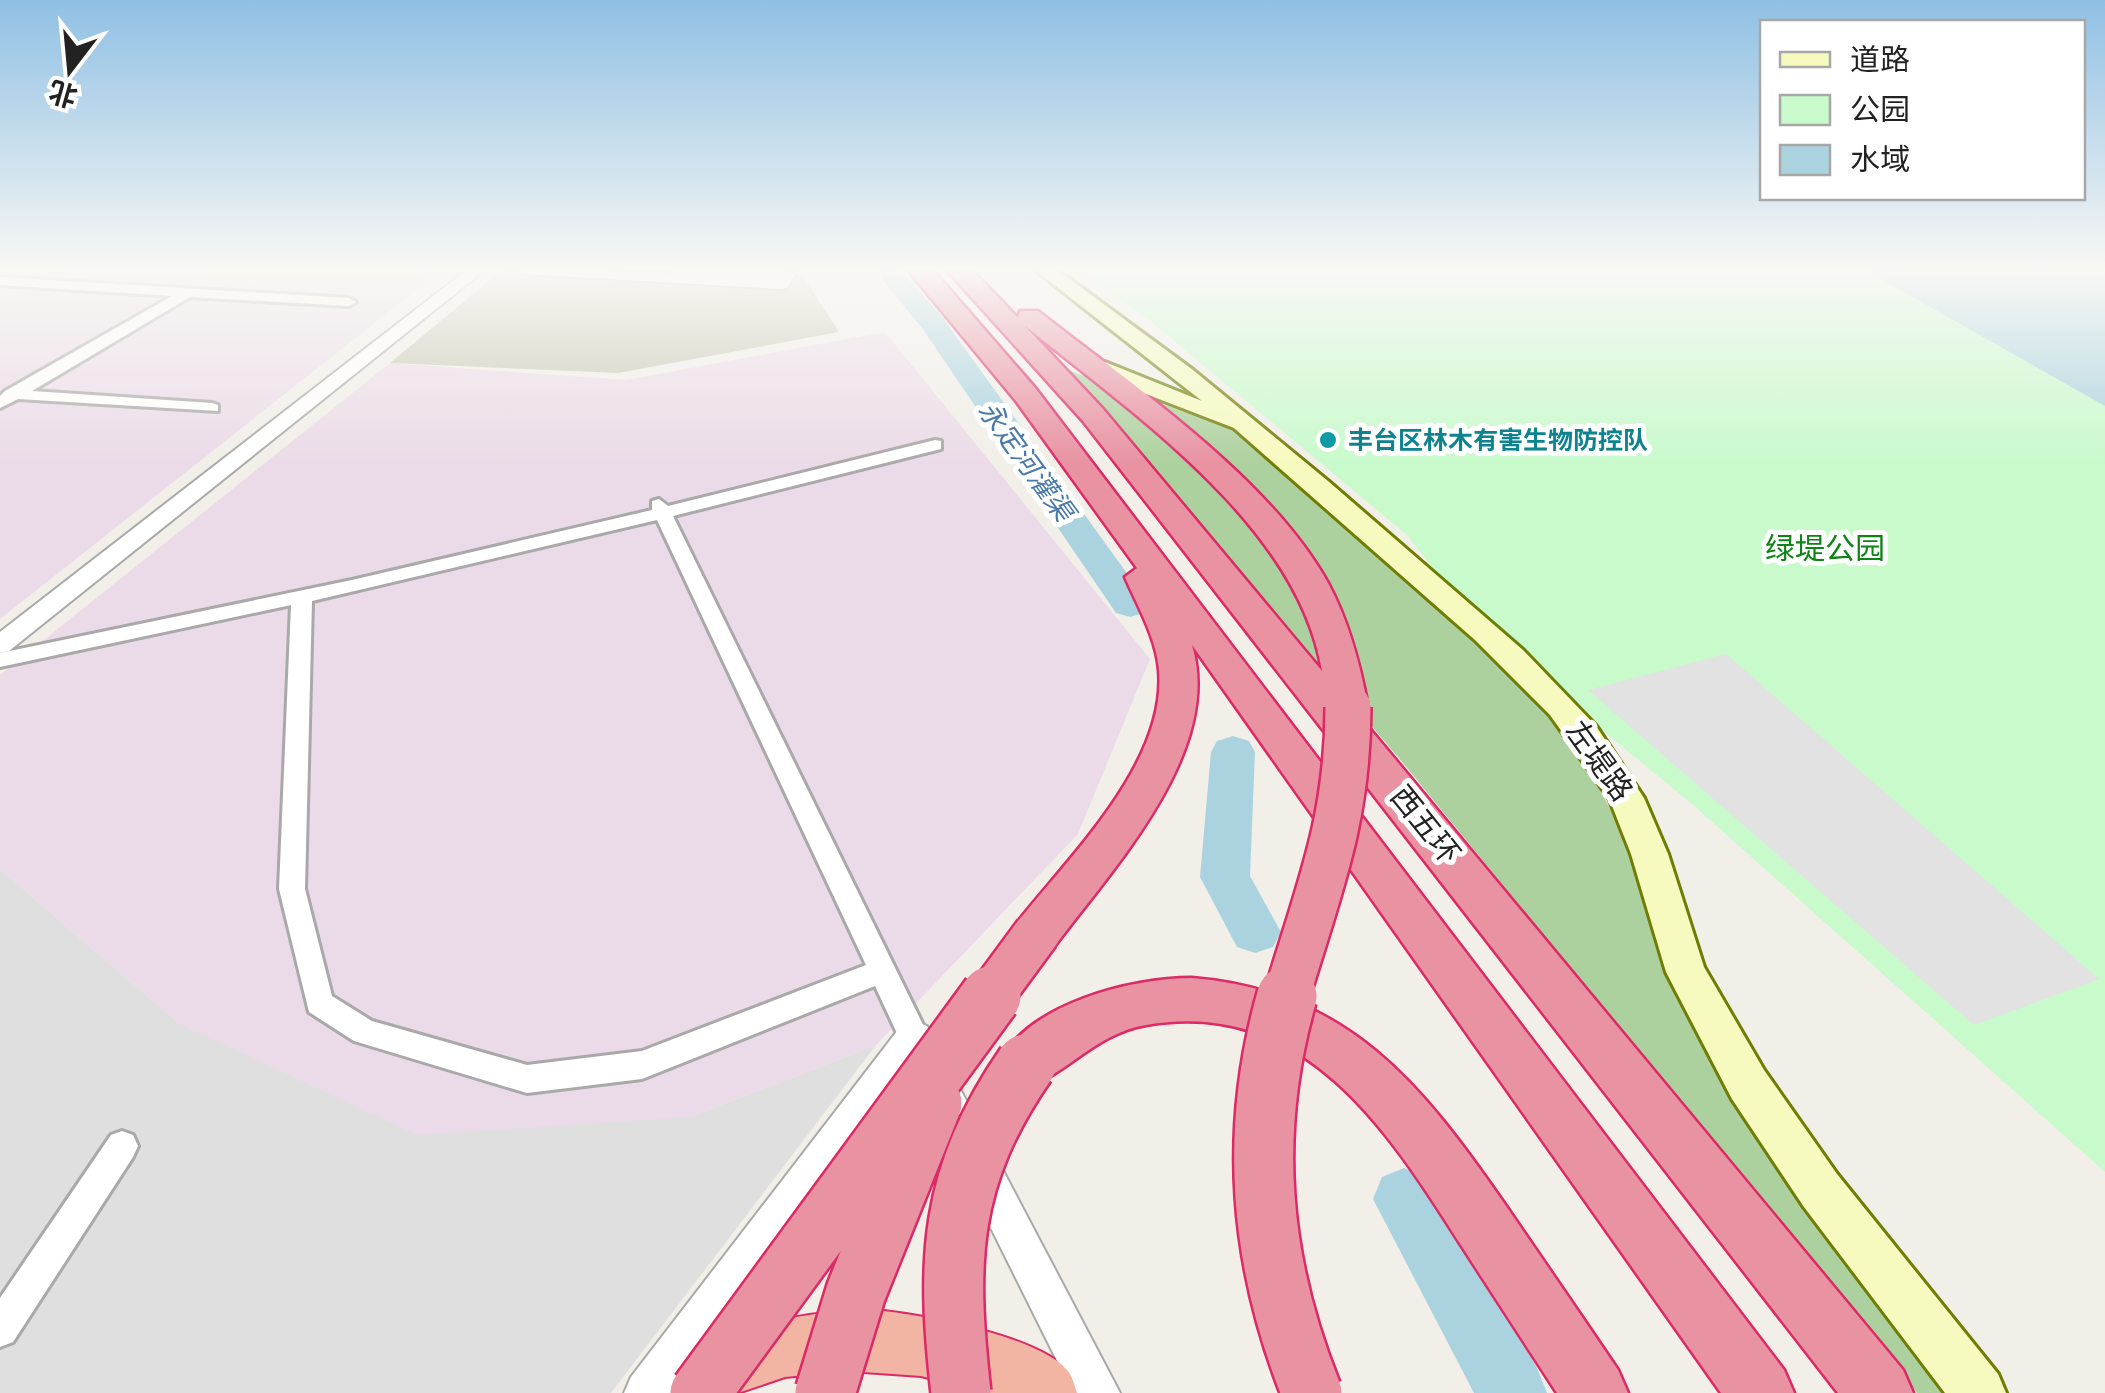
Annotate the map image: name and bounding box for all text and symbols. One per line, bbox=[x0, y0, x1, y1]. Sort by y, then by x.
north arrow bbox=[20, 20, 120, 120]
legend bbox=[1760, 20, 2085, 200]
text: 道路 bbox=[1850, 42, 1910, 78]
text: 北 bbox=[45, 74, 81, 113]
text: 公园 bbox=[1850, 92, 1910, 128]
text: 水域 bbox=[1850, 142, 1910, 178]
water label: 永定河灌渠 bbox=[972, 395, 1083, 531]
place label: 丰台区林木有害生物防控队 bbox=[1348, 426, 1648, 455]
marker: 丰台区林木有害生物防控队 bbox=[1317, 429, 1339, 451]
park label: 绿堤公园 bbox=[1765, 531, 1885, 567]
street label: 左堤路 bbox=[1558, 714, 1640, 808]
street label: 西五环 bbox=[1383, 779, 1467, 871]

